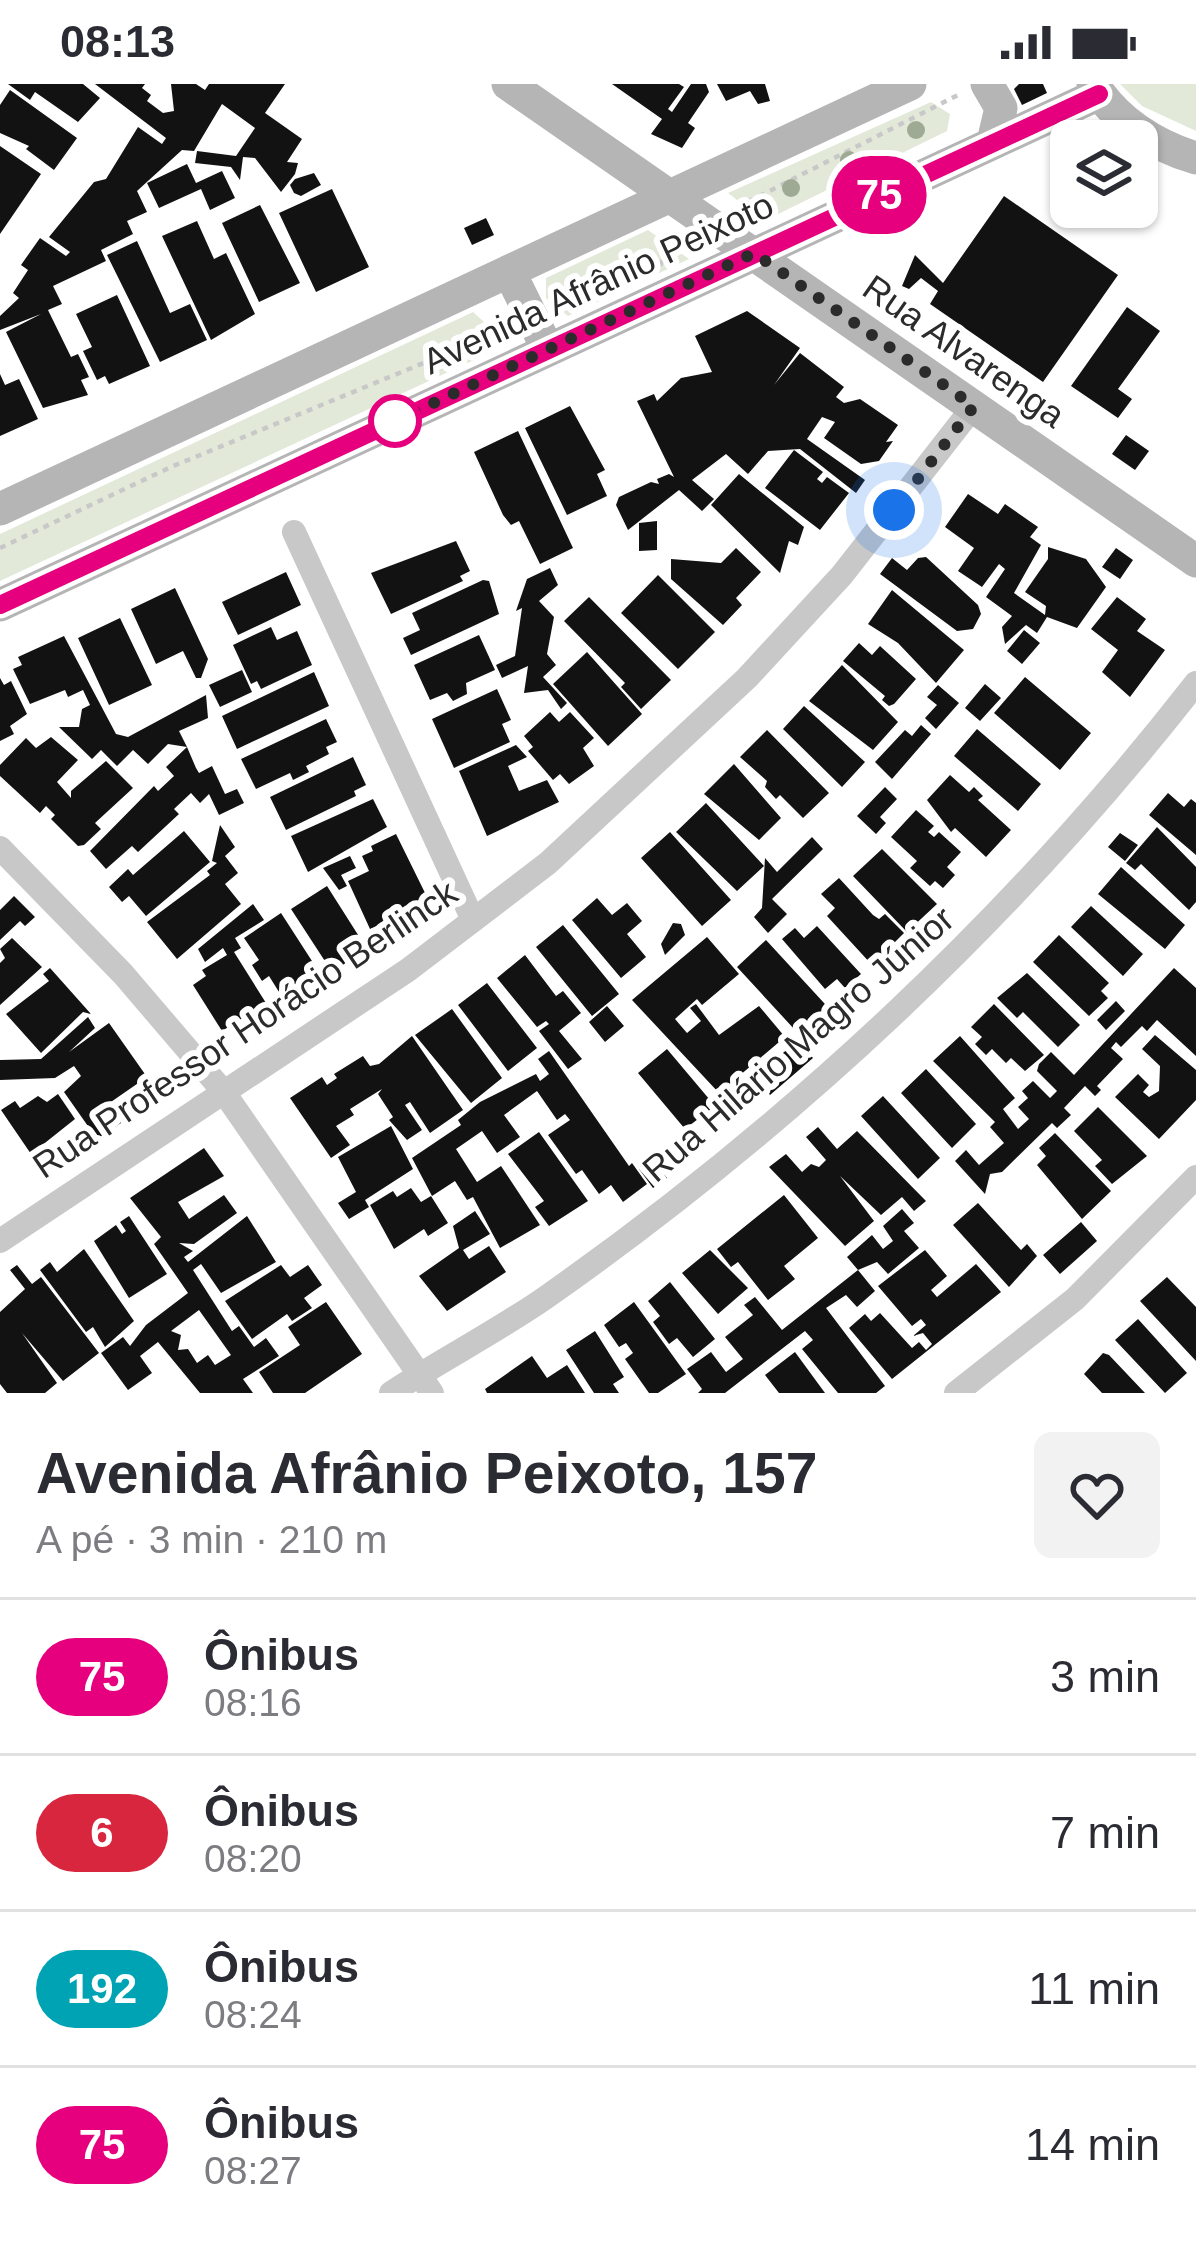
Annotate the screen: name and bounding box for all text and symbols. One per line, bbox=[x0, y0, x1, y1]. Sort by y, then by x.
text: 08:13 bbox=[60, 16, 175, 67]
map controls bbox=[1050, 120, 1158, 228]
button: layers bbox=[1050, 120, 1158, 228]
line badge: 75 bbox=[825, 156, 933, 234]
text: 75 bbox=[856, 171, 902, 218]
street label: Avenida Afrânio Peixoto bbox=[416, 184, 780, 382]
street label: Rua Alvarenga bbox=[856, 266, 1073, 436]
unlabelled marker bbox=[370, 396, 420, 446]
your location bbox=[864, 480, 924, 540]
street label: Rua Professor Horácio Berlinck bbox=[25, 871, 465, 1186]
street label: Rua Hilário Magro Júnior bbox=[634, 898, 962, 1190]
button: heart bbox=[1034, 1432, 1160, 1558]
text: Avenida Afrânio Peixoto, 157 bbox=[36, 1441, 817, 1505]
text: A pé · 3 min · 210 m bbox=[36, 1518, 387, 1561]
text: Ônibus bbox=[204, 1629, 359, 1680]
text: 3 min bbox=[1050, 1651, 1160, 1702]
text: 75 bbox=[79, 1653, 125, 1700]
text: 08:16 bbox=[204, 1681, 302, 1724]
text: Ônibus bbox=[204, 1785, 359, 1836]
text: 7 min bbox=[1050, 1807, 1160, 1858]
text: 6 bbox=[90, 1809, 114, 1856]
text: 08:20 bbox=[204, 1837, 302, 1880]
text: Ônibus bbox=[204, 1941, 359, 1992]
text: 11 min bbox=[1028, 1963, 1160, 2014]
text: 192 bbox=[67, 1965, 137, 2012]
text: 08:24 bbox=[204, 1993, 302, 2036]
text: Ônibus bbox=[204, 2097, 359, 2148]
text: 14 min bbox=[1025, 2119, 1160, 2170]
text: 75 bbox=[79, 2121, 125, 2168]
text: 08:27 bbox=[204, 2149, 302, 2192]

